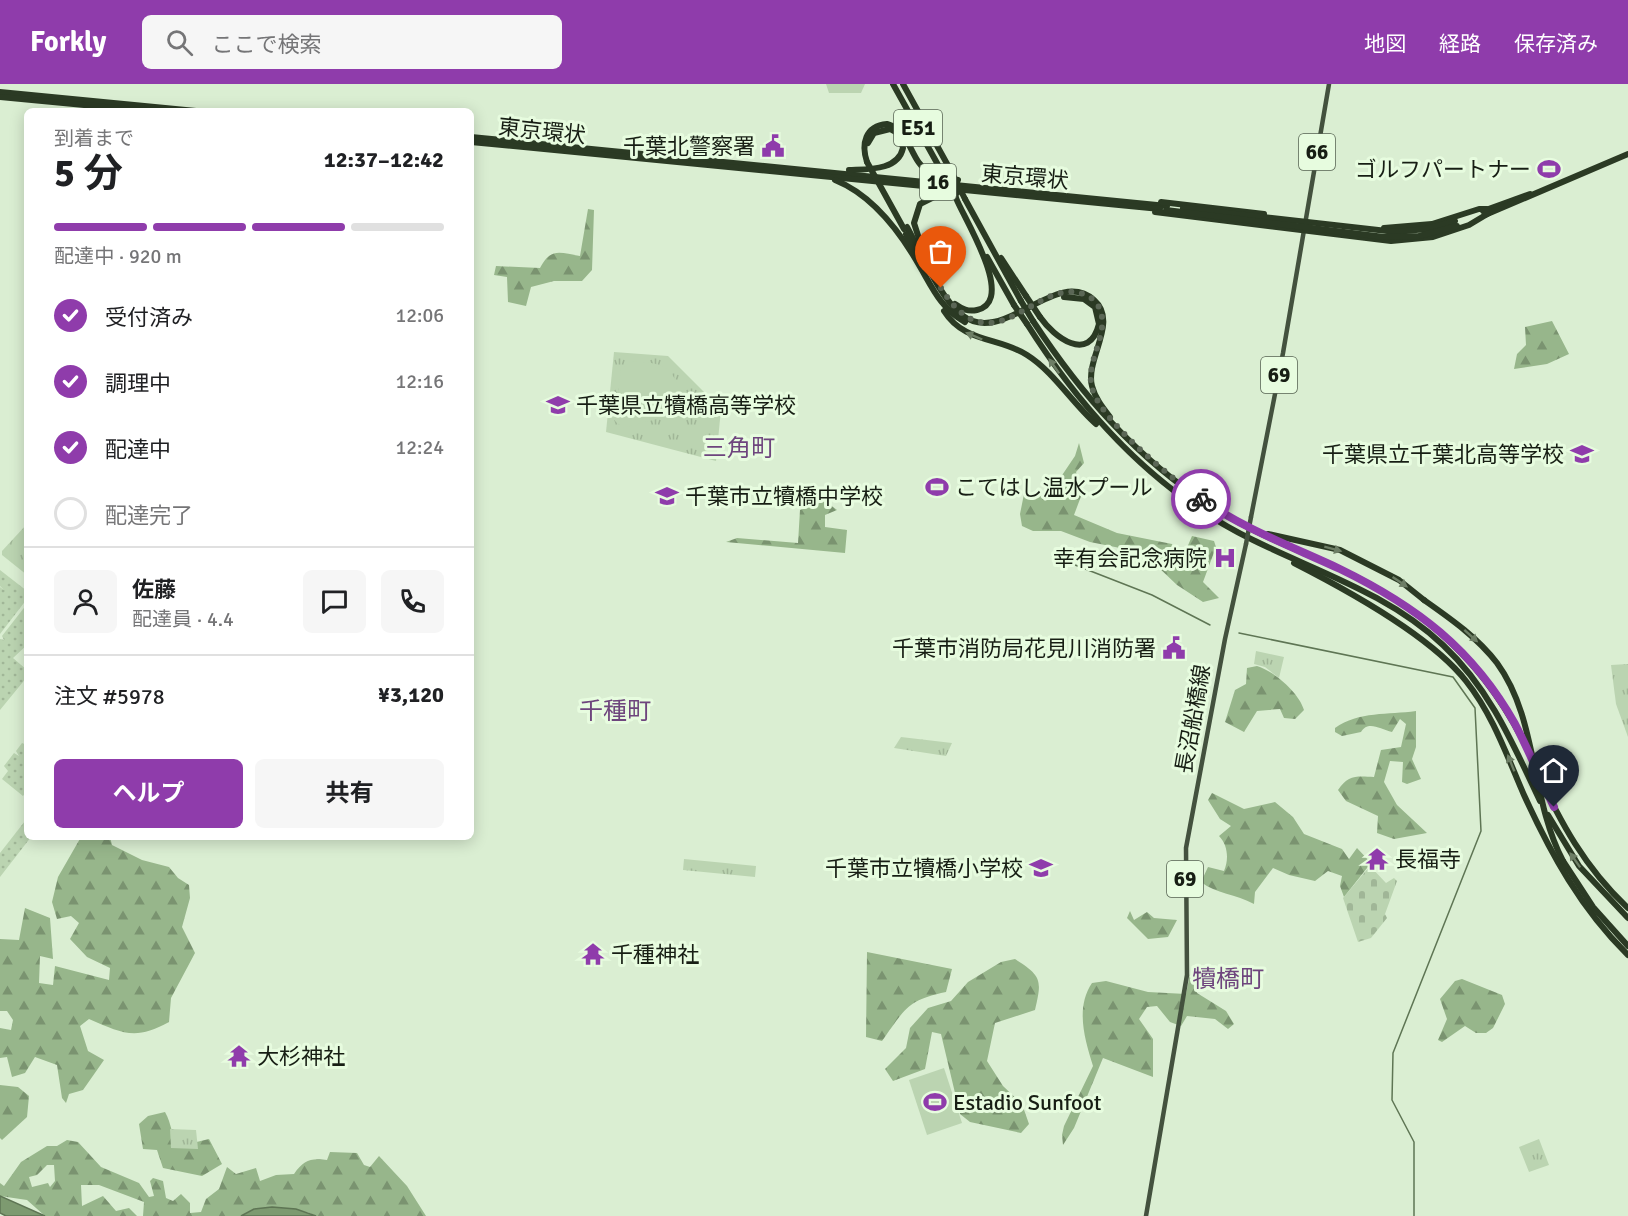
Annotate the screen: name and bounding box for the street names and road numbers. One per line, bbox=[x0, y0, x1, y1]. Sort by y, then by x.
road number: E51 bbox=[894, 110, 942, 146]
street label: 東京環状 bbox=[497, 113, 587, 149]
road number: 66 bbox=[1299, 134, 1335, 170]
street label: 東京環状 bbox=[980, 160, 1070, 194]
road number: 16 bbox=[920, 164, 956, 200]
road number: 69 bbox=[1261, 357, 1297, 393]
street label: 長沼船橋線 bbox=[1170, 662, 1216, 776]
road number: 69 bbox=[1167, 861, 1203, 897]

